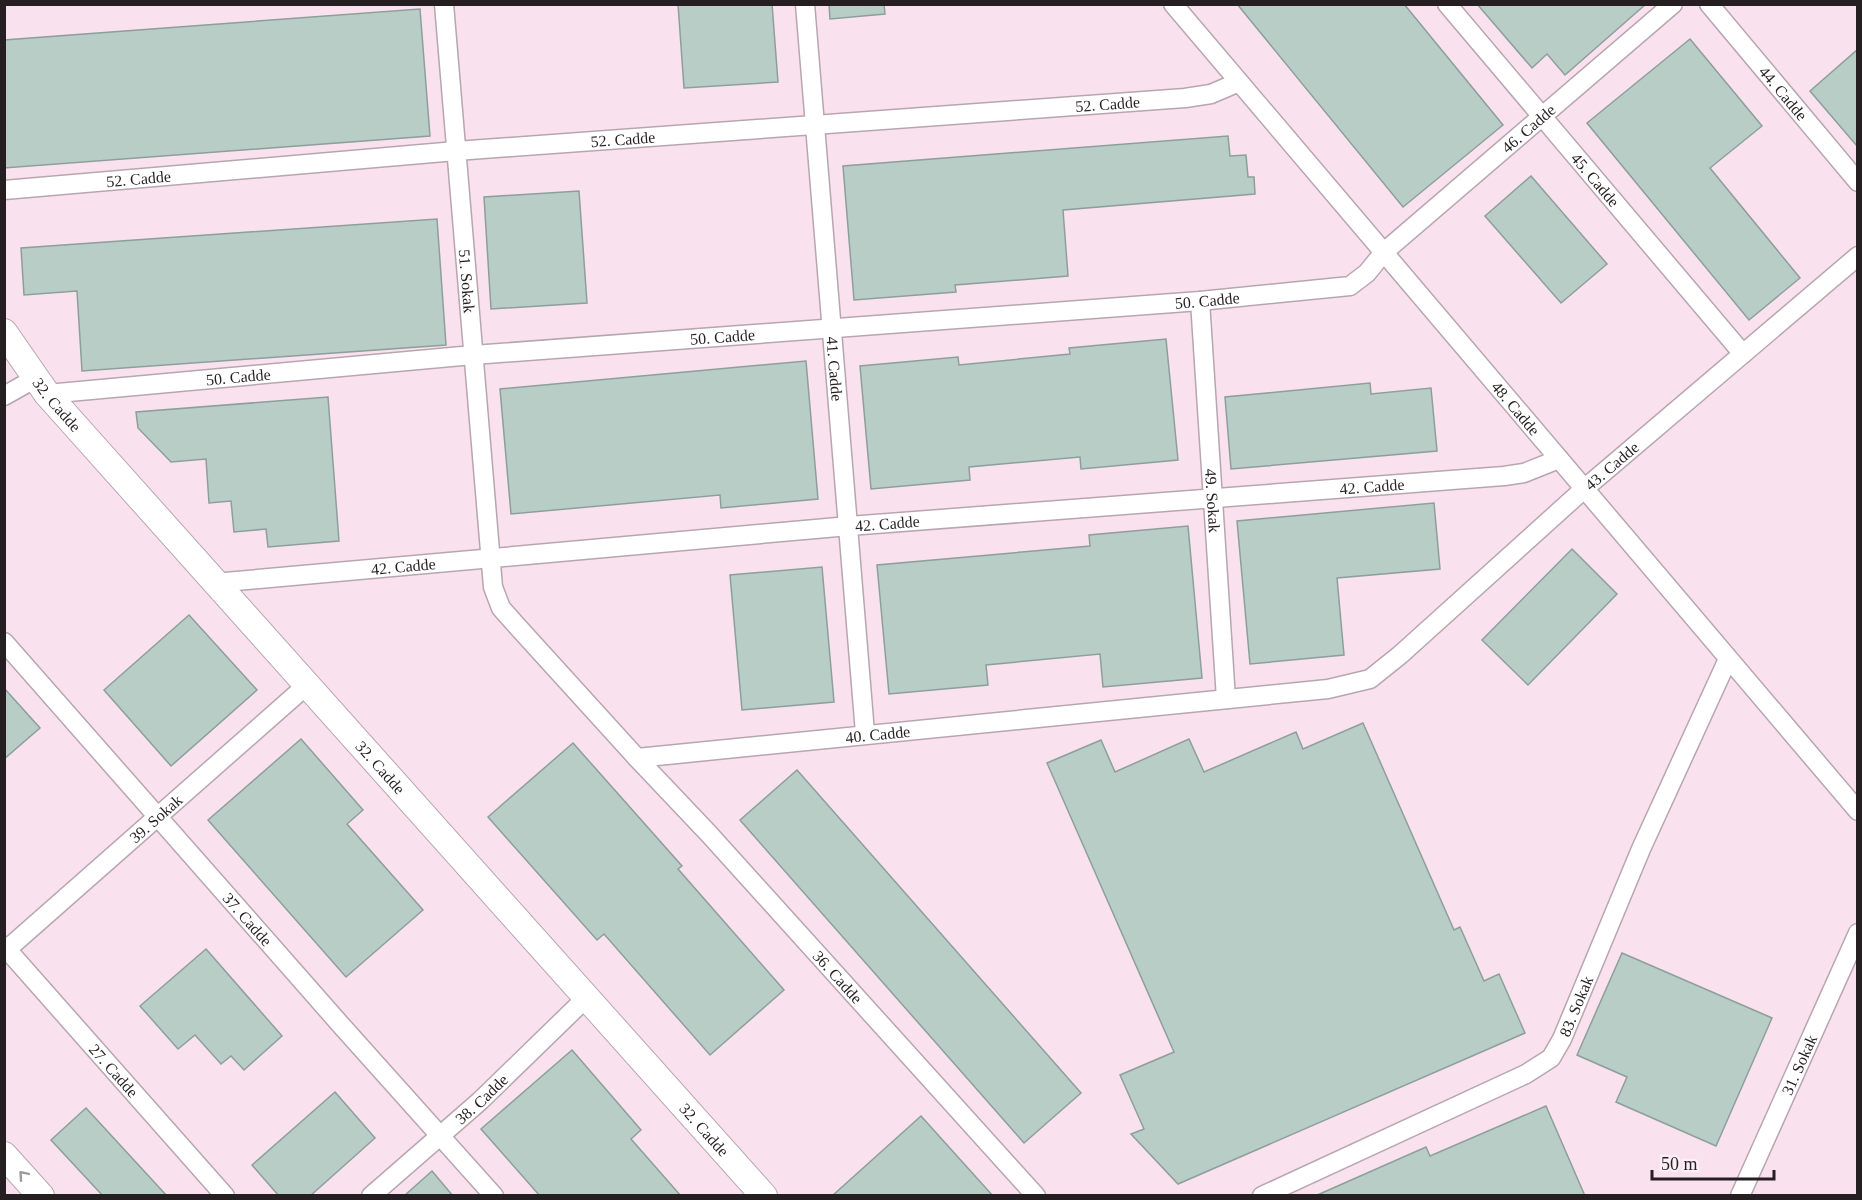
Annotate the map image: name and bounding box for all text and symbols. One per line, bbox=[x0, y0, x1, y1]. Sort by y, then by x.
street label: 44. Cadde bbox=[1756, 63, 1810, 124]
street label: 52. Cadde bbox=[1075, 93, 1141, 115]
street label: 46. Cadde bbox=[1498, 101, 1559, 156]
street label: 52. Cadde bbox=[590, 129, 656, 150]
street label: 45. Cadde bbox=[1568, 150, 1623, 210]
street label: 52. Cadde bbox=[105, 168, 172, 190]
street label: 51. Sokak bbox=[456, 248, 478, 314]
street label: 50. Cadde bbox=[1174, 289, 1240, 312]
street label: 50. Cadde bbox=[690, 326, 756, 348]
street label: 41. Cadde bbox=[823, 336, 846, 402]
street label: 50. Cadde bbox=[205, 366, 271, 388]
street label: 32. Cadde bbox=[29, 375, 84, 435]
street label: 48. Cadde bbox=[1488, 378, 1543, 439]
street label: 43. Cadde bbox=[1582, 438, 1642, 493]
street label: 49. Sokak bbox=[1202, 468, 1223, 533]
street label: 42. Cadde bbox=[1339, 476, 1405, 498]
street label: 42. Cadde bbox=[854, 513, 920, 535]
street label: 42. Cadde bbox=[370, 555, 436, 578]
street label: 40. Cadde bbox=[845, 723, 911, 746]
street label: 32. Cadde bbox=[352, 738, 408, 797]
street label: 39. Sokak bbox=[126, 791, 186, 846]
street label: 37. Cadde bbox=[220, 889, 275, 949]
street label: 36. Cadde bbox=[809, 947, 866, 1007]
street label: 83. Sokak bbox=[1556, 974, 1596, 1039]
street label: 31. Sokak bbox=[1779, 1032, 1820, 1098]
street label: 27. Cadde bbox=[86, 1041, 141, 1101]
street label: 38. Cadde bbox=[452, 1071, 511, 1128]
street label: 32. Cadde bbox=[676, 1100, 732, 1160]
scale bar bbox=[1652, 1143, 1774, 1181]
text: 50 m bbox=[1661, 1154, 1698, 1174]
one-way arrow bbox=[19, 1171, 30, 1182]

